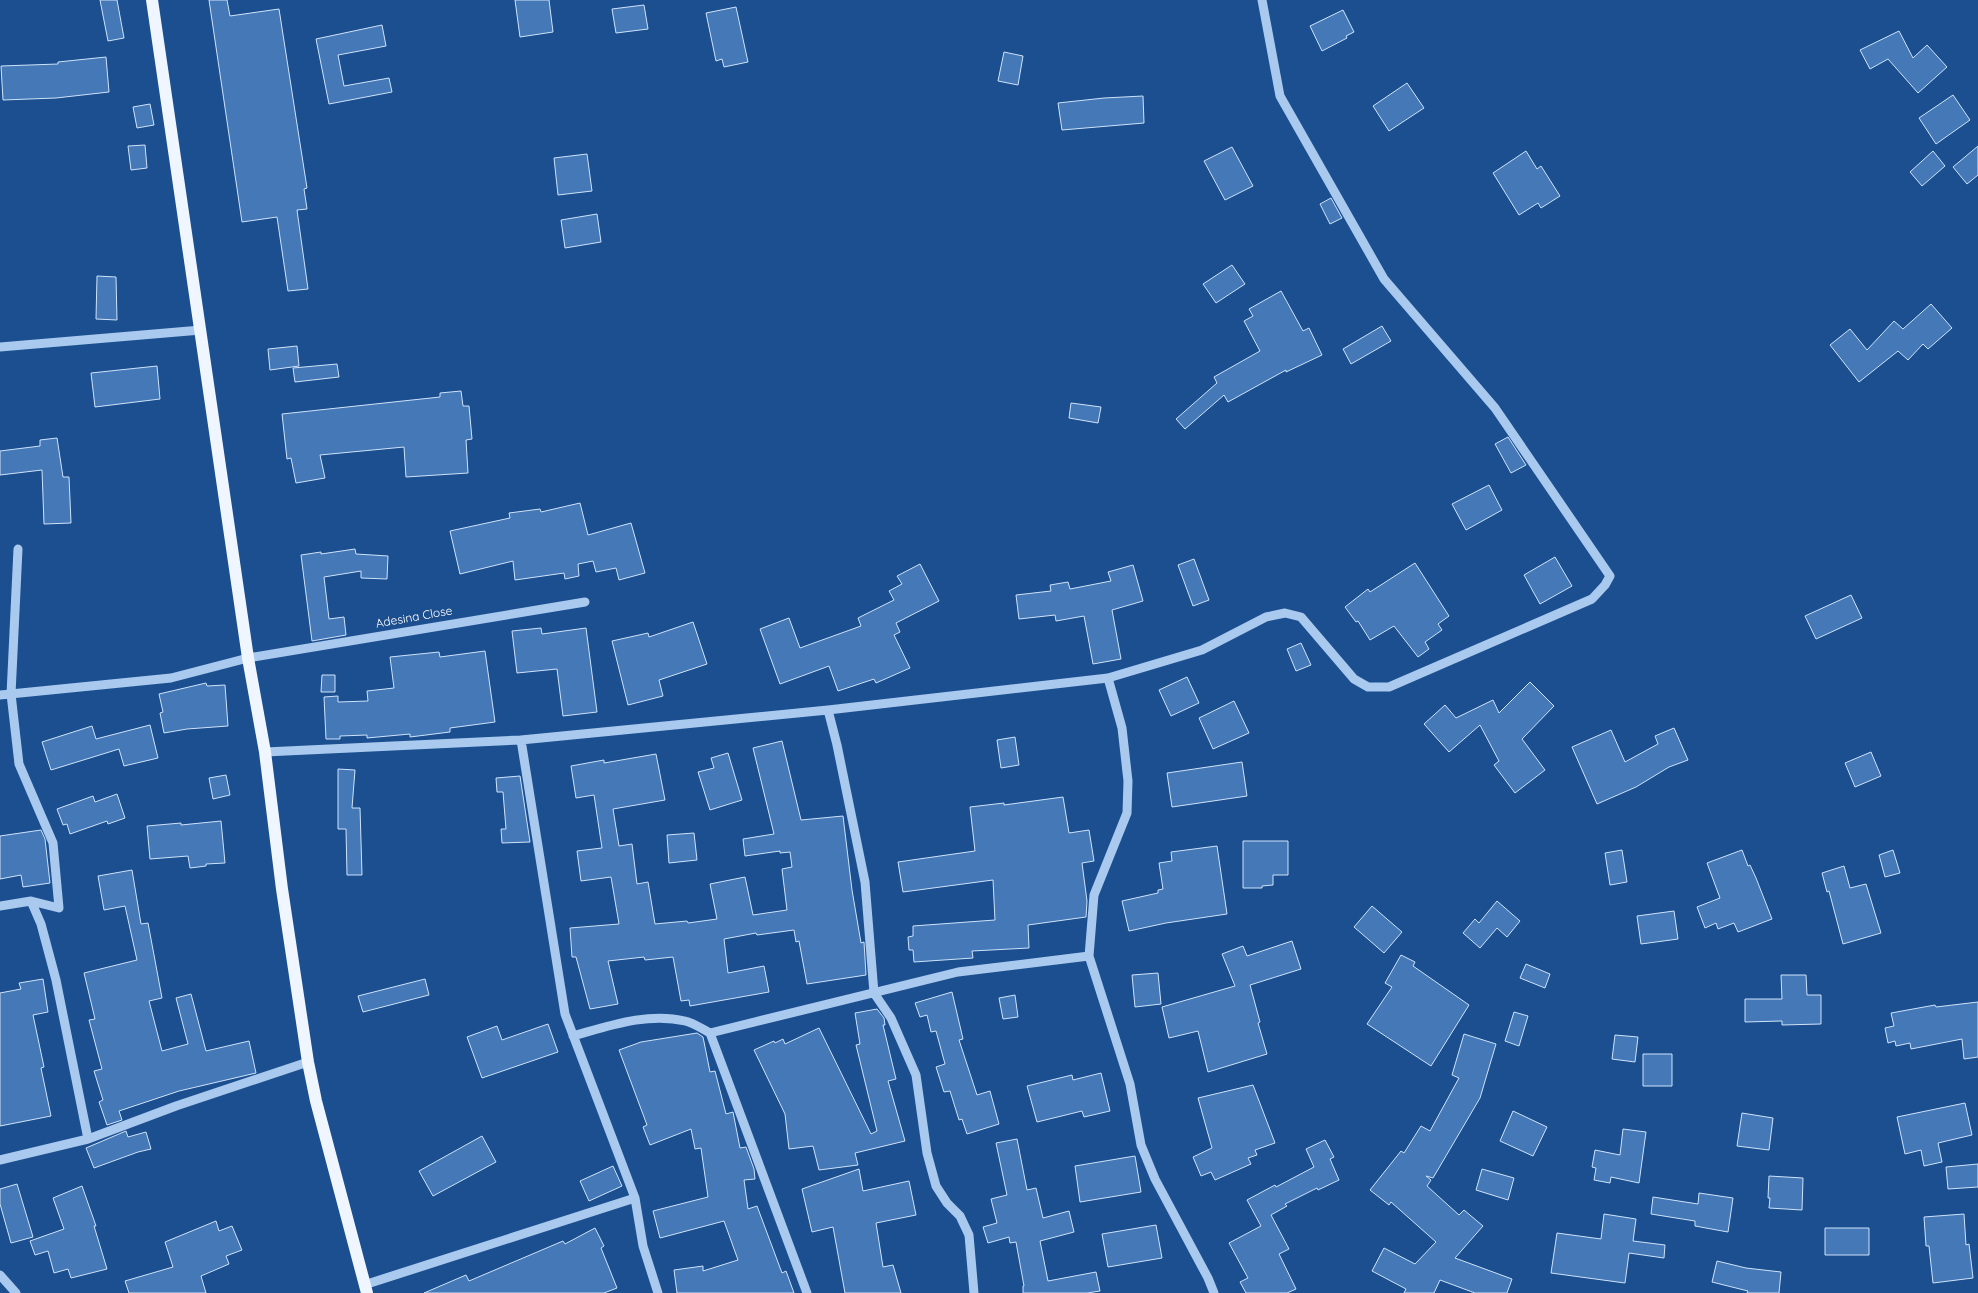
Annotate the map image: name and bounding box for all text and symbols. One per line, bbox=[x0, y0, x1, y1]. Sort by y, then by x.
street label: Adesina Close bbox=[374, 602, 454, 631]

